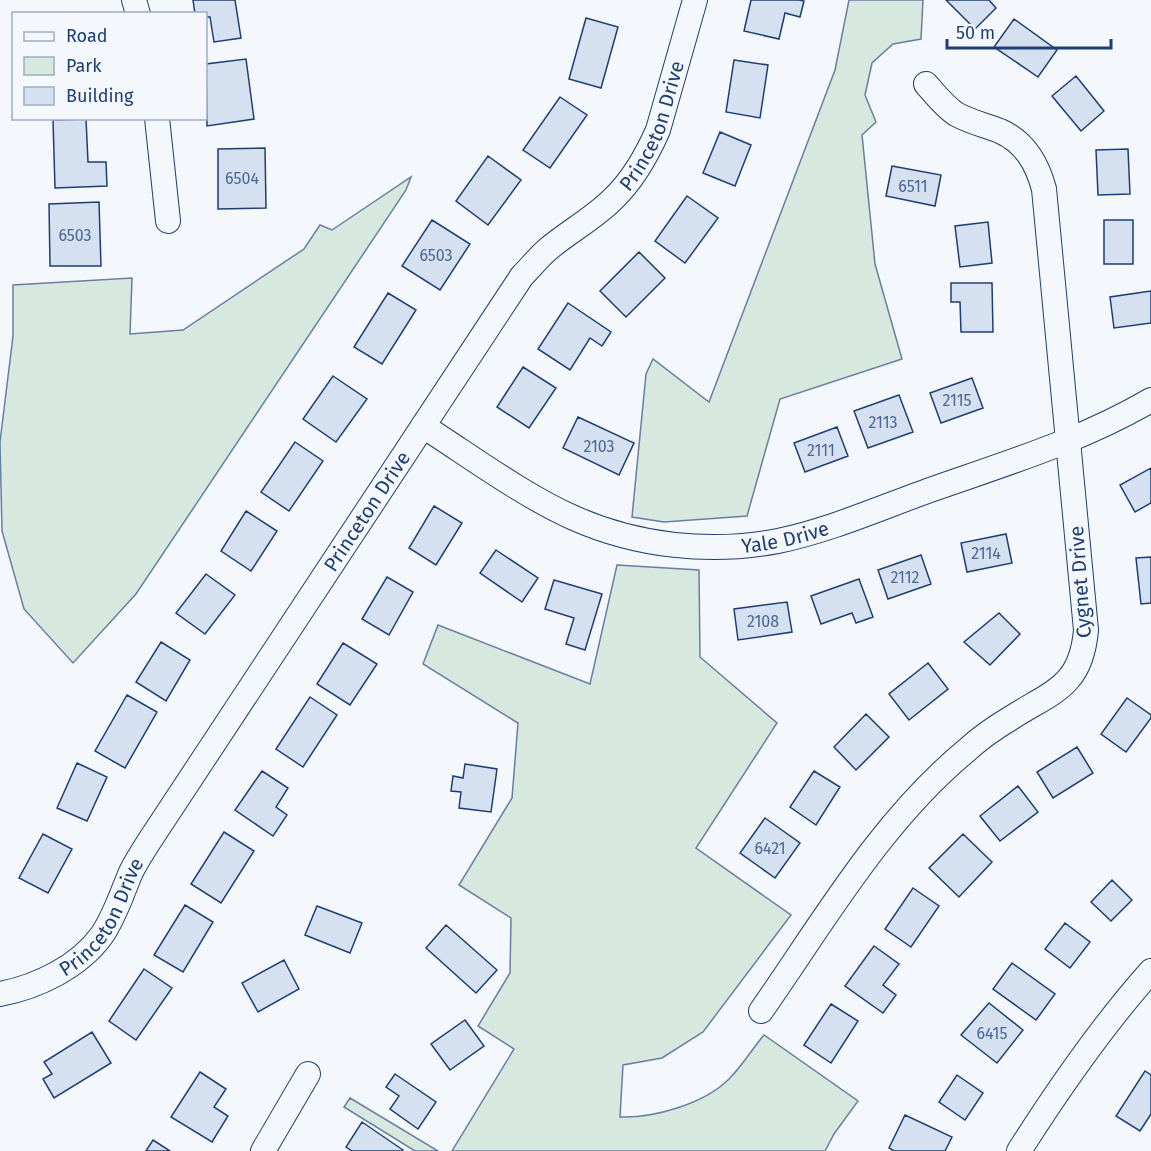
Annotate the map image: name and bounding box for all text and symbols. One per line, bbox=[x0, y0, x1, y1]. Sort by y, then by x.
legend bbox=[12, 12, 207, 120]
scale bar bbox=[947, 12, 1110, 50]
text: 50 m bbox=[956, 22, 995, 44]
text: Road bbox=[66, 25, 108, 47]
text: Park bbox=[66, 55, 102, 77]
street label: Princeton Drive bbox=[614, 58, 689, 196]
text: Building bbox=[66, 85, 134, 107]
house number: 6504 bbox=[225, 169, 259, 188]
house number: 6511 bbox=[898, 177, 928, 196]
house number: 6503 bbox=[58, 226, 92, 245]
house number: 6503 bbox=[419, 246, 453, 265]
house number: 2115 bbox=[942, 391, 972, 410]
house number: 2113 bbox=[868, 413, 898, 432]
house number: 2103 bbox=[583, 437, 615, 456]
house number: 2111 bbox=[807, 441, 835, 460]
street label: Princeton Drive bbox=[319, 447, 415, 576]
street label: Yale Drive bbox=[740, 516, 832, 558]
street label: Cygnet Drive bbox=[1064, 525, 1096, 639]
house number: 2114 bbox=[971, 544, 1001, 563]
house number: 2112 bbox=[890, 568, 920, 587]
house number: 2108 bbox=[747, 612, 779, 631]
house number: 6421 bbox=[754, 839, 786, 858]
street label: Princeton Drive bbox=[55, 853, 148, 981]
house number: 6415 bbox=[976, 1024, 1008, 1043]

